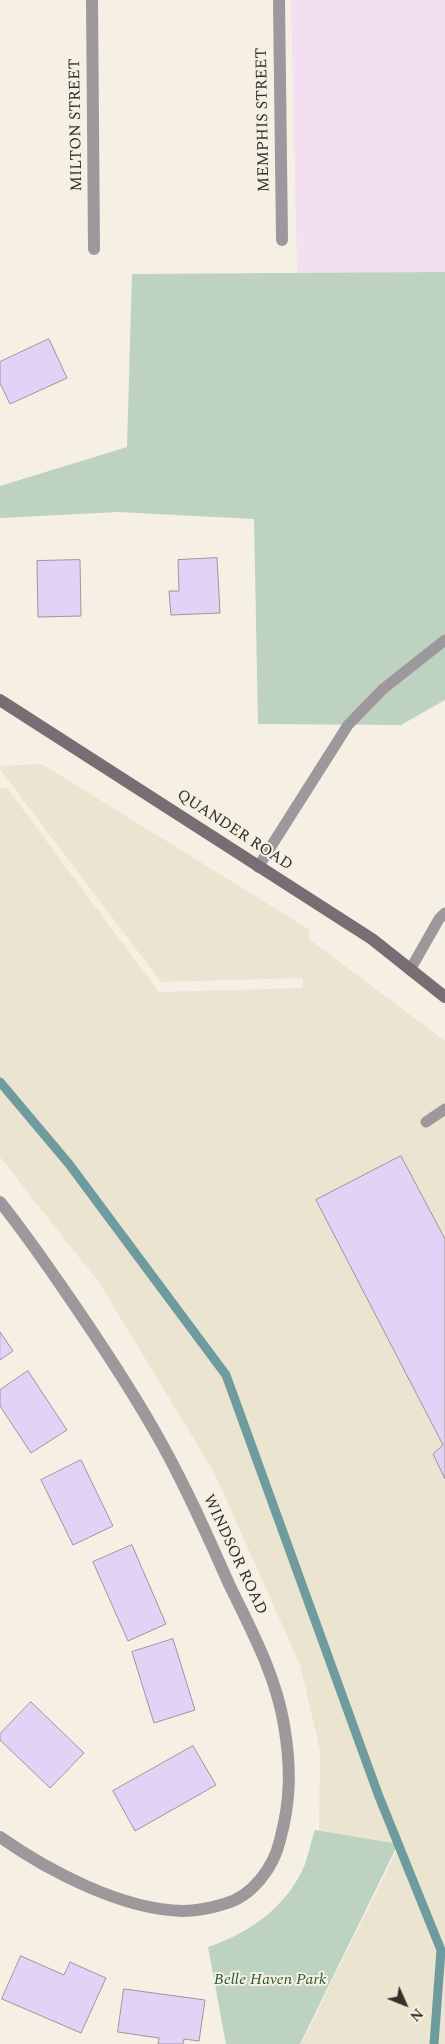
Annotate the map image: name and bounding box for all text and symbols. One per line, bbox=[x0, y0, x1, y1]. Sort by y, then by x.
street label: MEMPHIS STREET bbox=[253, 48, 275, 192]
street label: MILTON STREET bbox=[66, 58, 88, 192]
street label: QUANDER ROAD bbox=[172, 786, 296, 876]
street label: WINDSOR ROAD bbox=[198, 1492, 270, 1618]
park label: Belle Haven Park bbox=[214, 1971, 326, 1991]
north arrow bbox=[380, 1979, 430, 2029]
text: N bbox=[405, 2003, 428, 2026]

